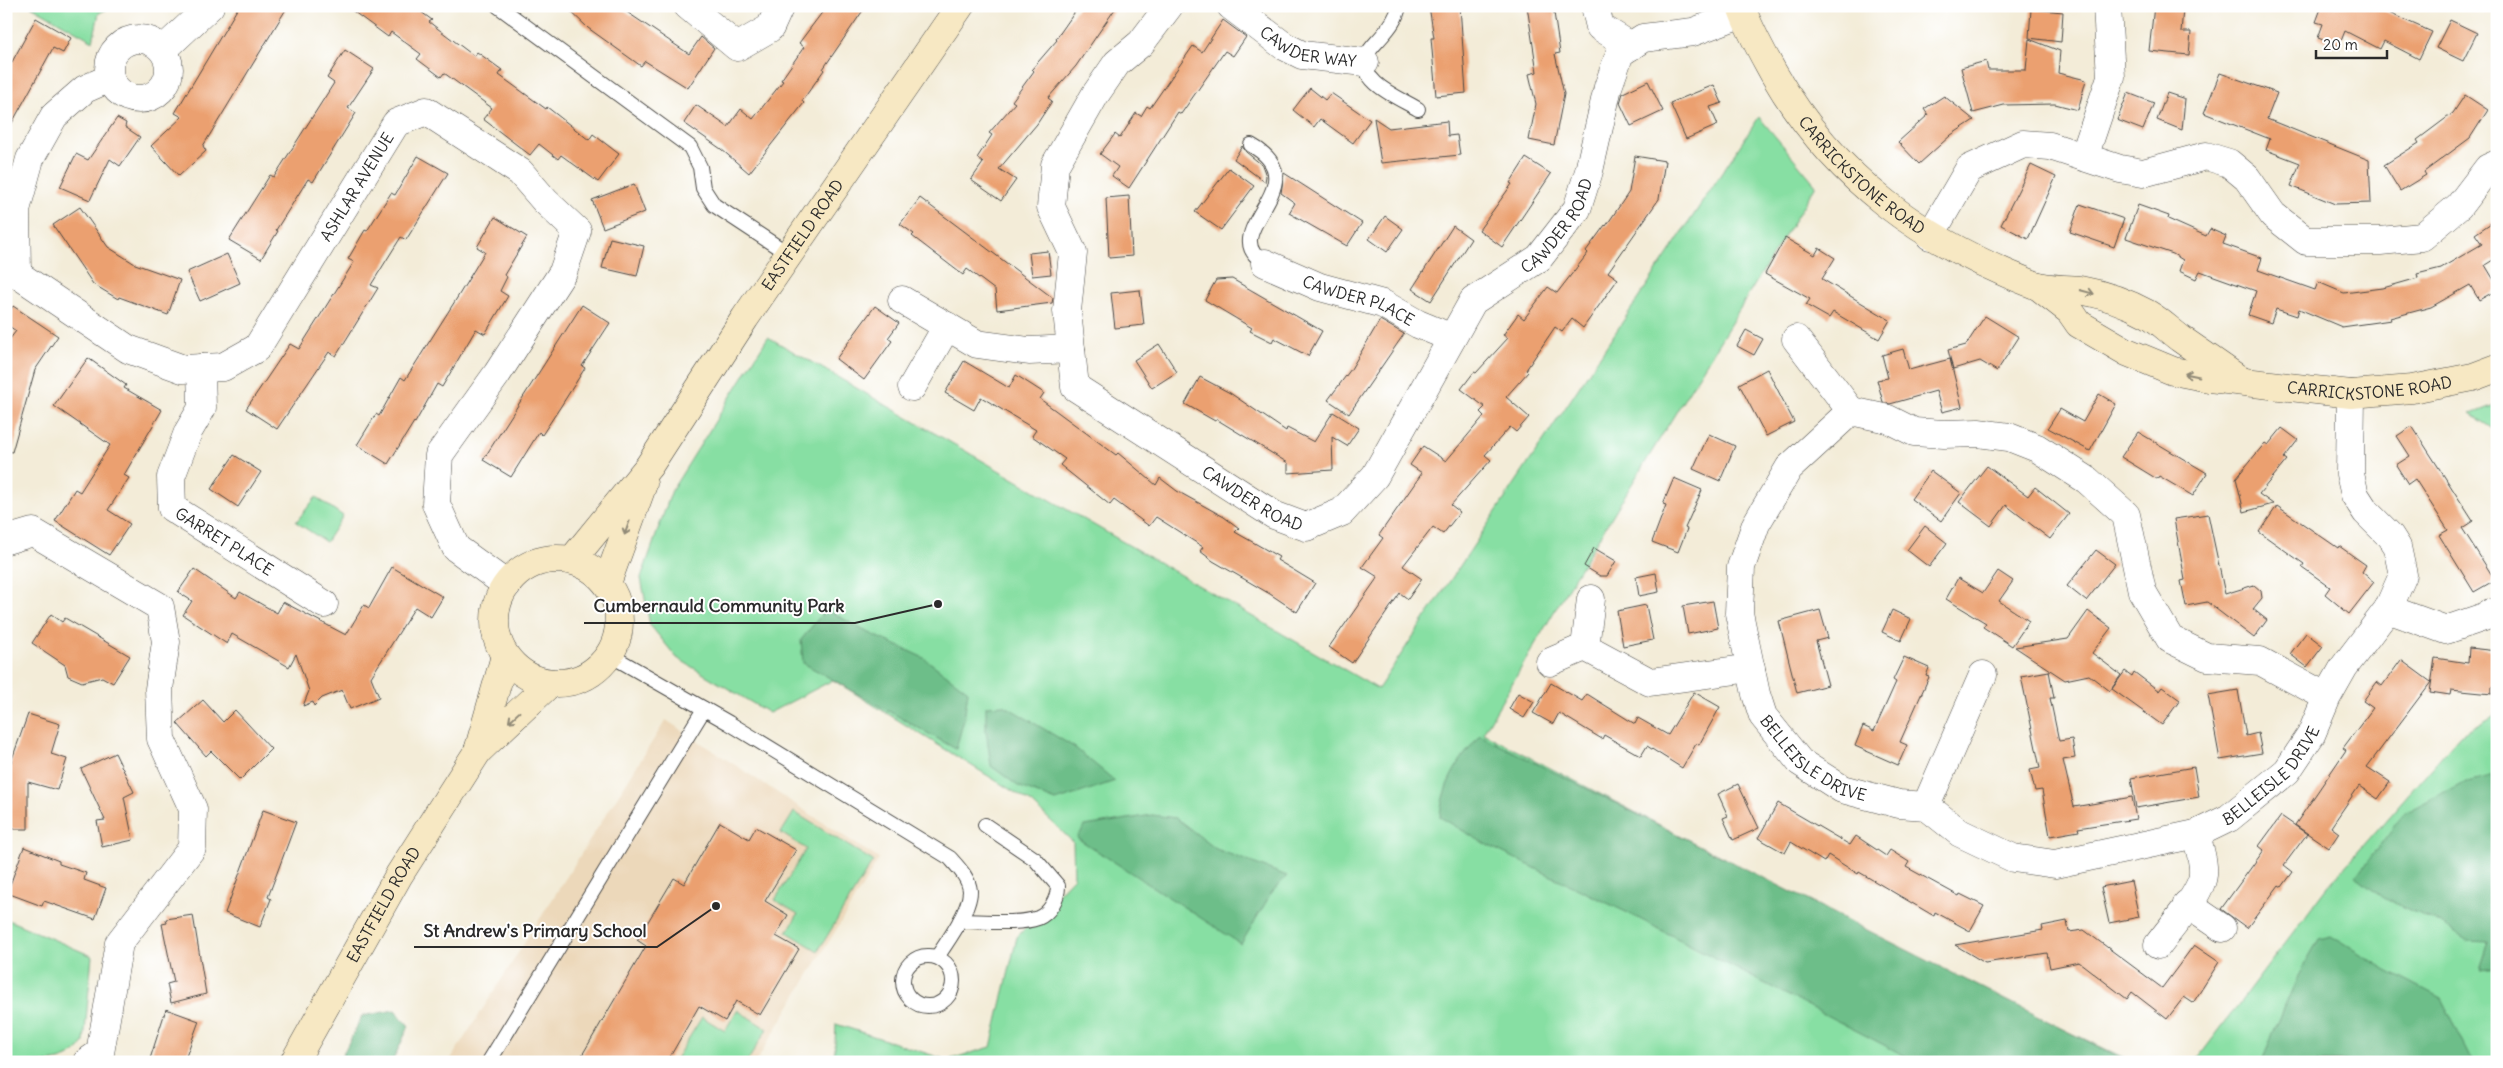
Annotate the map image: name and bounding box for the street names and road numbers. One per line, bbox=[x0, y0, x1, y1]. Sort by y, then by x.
street label: CAWDER WAY bbox=[1256, 21, 1358, 71]
street label: CARRICKSTONE ROAD bbox=[1795, 112, 1929, 238]
street label: ASHLAR AVENUE bbox=[315, 129, 398, 245]
street label: EASTFIELD ROAD bbox=[757, 175, 848, 294]
street label: CAWDER ROAD bbox=[1517, 176, 1596, 277]
street label: CAWDER PLACE bbox=[1299, 271, 1418, 330]
street label: CARRICKSTONE ROAD bbox=[2286, 371, 2454, 404]
street label: CAWDER ROAD bbox=[1198, 461, 1306, 535]
street label: GARRET PLACE bbox=[172, 503, 277, 580]
street label: BELLEISLE DRIVE bbox=[1756, 711, 1869, 805]
street label: BELLEISLE DRIVE bbox=[2219, 723, 2324, 830]
street label: EASTFIELD ROAD bbox=[342, 843, 425, 966]

